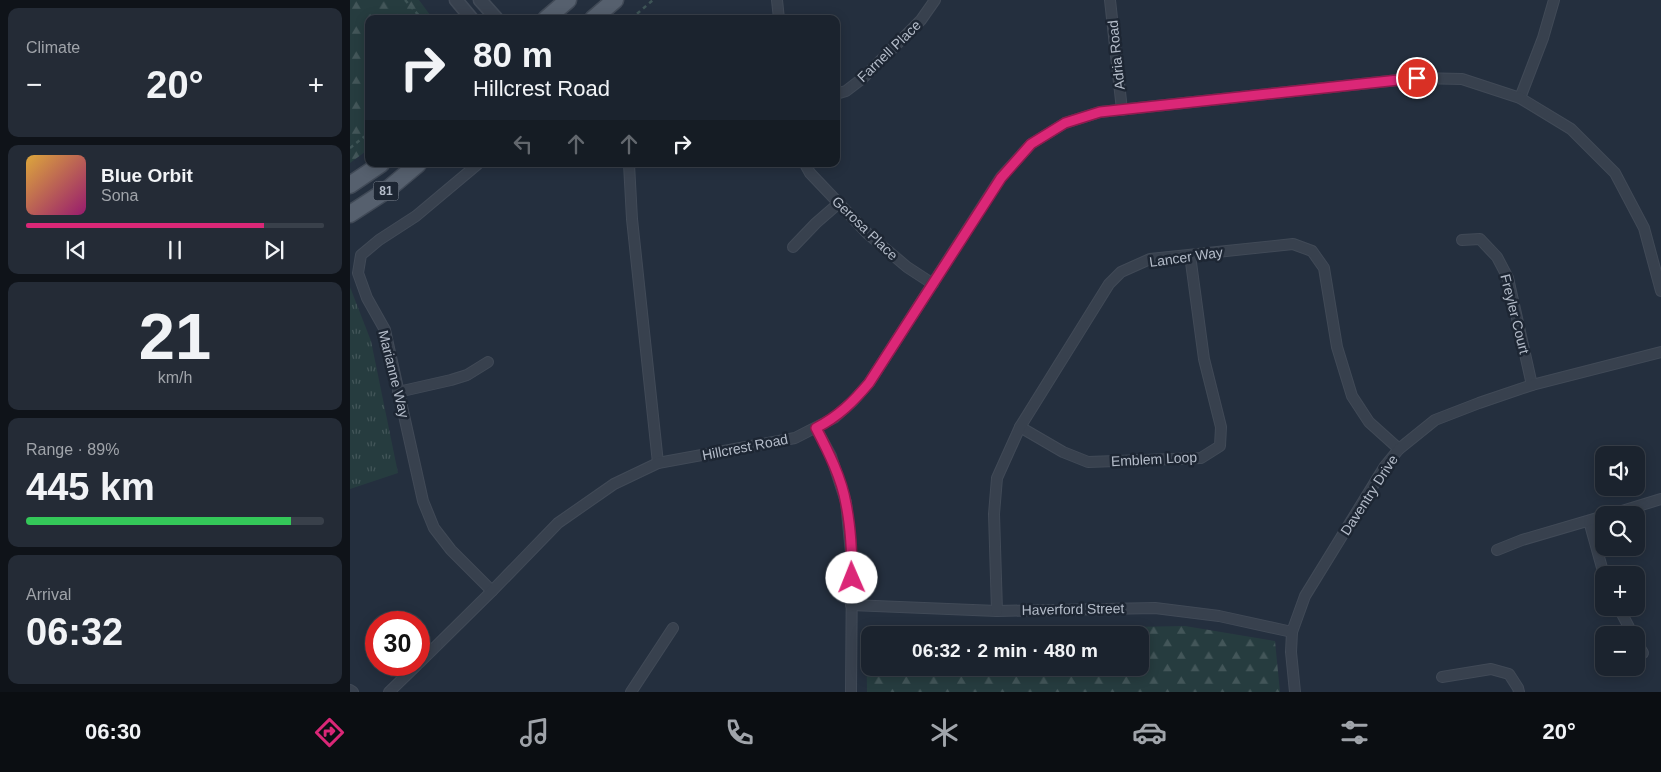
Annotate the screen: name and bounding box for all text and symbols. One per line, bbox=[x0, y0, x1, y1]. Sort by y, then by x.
street label: Farnell Place bbox=[854, 17, 924, 85]
street label: Adria Road bbox=[1104, 19, 1128, 91]
icon: right bbox=[390, 35, 455, 100]
text: 80 m bbox=[473, 35, 553, 74]
text: Climate bbox=[26, 39, 80, 56]
pin bbox=[1396, 57, 1438, 99]
text: 20° bbox=[146, 64, 204, 106]
icon: arrive bbox=[1403, 64, 1431, 92]
text: − bbox=[26, 69, 42, 100]
text: + bbox=[308, 69, 324, 100]
text: Hillcrest Road bbox=[473, 76, 610, 101]
icon: left bbox=[509, 130, 537, 158]
icon: ahead bbox=[562, 130, 590, 158]
icon: ahead bbox=[615, 130, 643, 158]
icon: right bbox=[668, 130, 696, 158]
text: Blue Orbit bbox=[101, 165, 193, 186]
road number: 81 bbox=[374, 182, 398, 200]
text: Sona bbox=[101, 187, 138, 204]
street label: Gerosa Place bbox=[829, 193, 901, 263]
icon: previous bbox=[62, 236, 90, 264]
icon: pause bbox=[161, 236, 189, 264]
icon: next bbox=[260, 236, 288, 264]
street label: Lancer Way bbox=[1148, 244, 1224, 270]
street label: Freyler Court bbox=[1497, 272, 1533, 356]
text: 21 bbox=[139, 300, 211, 373]
street label: Marianne Way bbox=[375, 329, 413, 419]
text: km/h bbox=[158, 369, 192, 386]
street label: Hillcrest Road bbox=[701, 431, 789, 463]
text: Range · 89% bbox=[26, 441, 119, 458]
map controls bbox=[1595, 446, 1645, 676]
button: sound bbox=[1595, 446, 1645, 496]
street label: Emblem Loop bbox=[1110, 449, 1198, 469]
street label: Daventry Drive bbox=[1337, 452, 1401, 538]
text: 445 km bbox=[26, 466, 155, 508]
button: search bbox=[1595, 506, 1645, 556]
position arrow bbox=[825, 551, 877, 603]
button: + bbox=[1595, 566, 1645, 616]
text: Arrival bbox=[26, 586, 71, 603]
street label: Haverford Street bbox=[1022, 600, 1125, 618]
text: 06:32 bbox=[26, 611, 123, 653]
speed limit sign: 30 bbox=[365, 611, 430, 676]
button: − bbox=[1595, 626, 1645, 676]
text: 06:32 · 2 min · 480 m bbox=[912, 640, 1098, 661]
icon: directions bbox=[312, 715, 347, 750]
icon: music bbox=[517, 715, 552, 750]
icon: phone bbox=[722, 715, 757, 750]
icon: climate bbox=[927, 715, 962, 750]
icon: car bbox=[1132, 715, 1167, 750]
icon: filters bbox=[1337, 715, 1372, 750]
text: 06:30 bbox=[85, 719, 141, 744]
text: 20° bbox=[1543, 719, 1576, 744]

